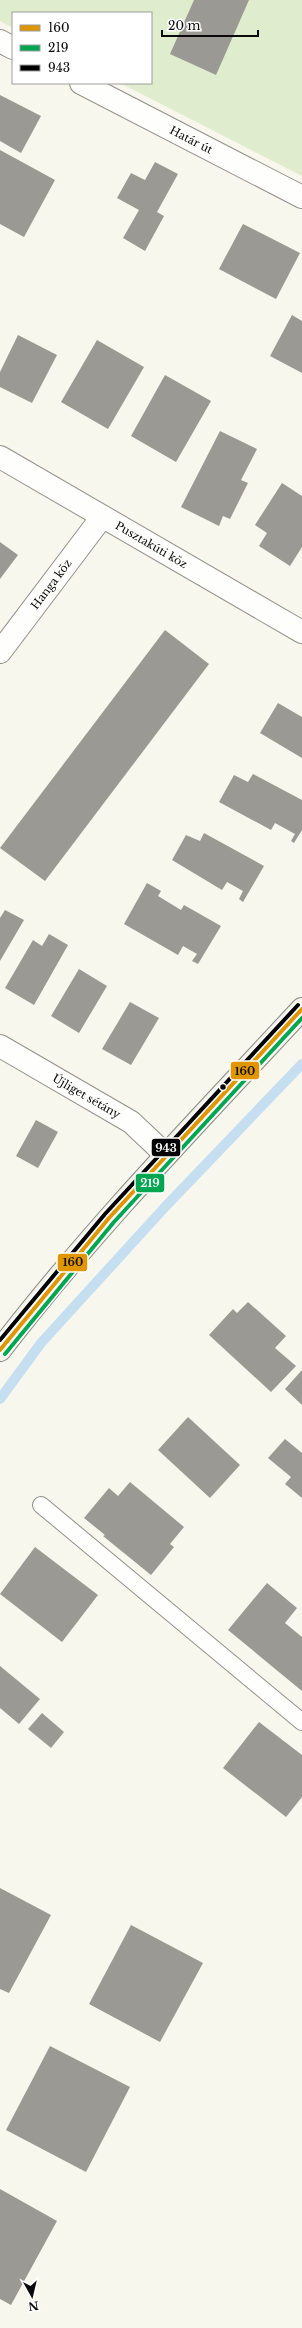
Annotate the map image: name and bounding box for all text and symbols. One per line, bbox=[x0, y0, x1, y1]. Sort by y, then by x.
legend bbox=[12, 12, 152, 84]
scale bar bbox=[162, 12, 258, 38]
text: 20 m bbox=[168, 18, 200, 33]
text: 160 bbox=[48, 20, 70, 35]
text: 219 bbox=[48, 40, 68, 55]
text: 943 bbox=[48, 60, 70, 75]
street label: Határ út bbox=[167, 123, 216, 157]
street label: Pusztakúti köz bbox=[113, 518, 190, 571]
street label: Hanga köz bbox=[28, 556, 75, 612]
line badge: 160 bbox=[230, 1061, 260, 1080]
text: 160 bbox=[235, 1064, 255, 1078]
street label: Újliget sétány bbox=[50, 1071, 123, 1121]
unlabelled marker bbox=[218, 1082, 228, 1092]
line badge: 943 bbox=[151, 1138, 181, 1157]
text: 943 bbox=[155, 1141, 177, 1155]
line badge: 219 bbox=[135, 1173, 165, 1193]
text: 219 bbox=[140, 1176, 160, 1190]
line badge: 160 bbox=[57, 1253, 88, 1272]
text: 160 bbox=[63, 1255, 83, 1269]
north arrow bbox=[12, 2276, 52, 2316]
text: N bbox=[27, 2298, 39, 2314]

